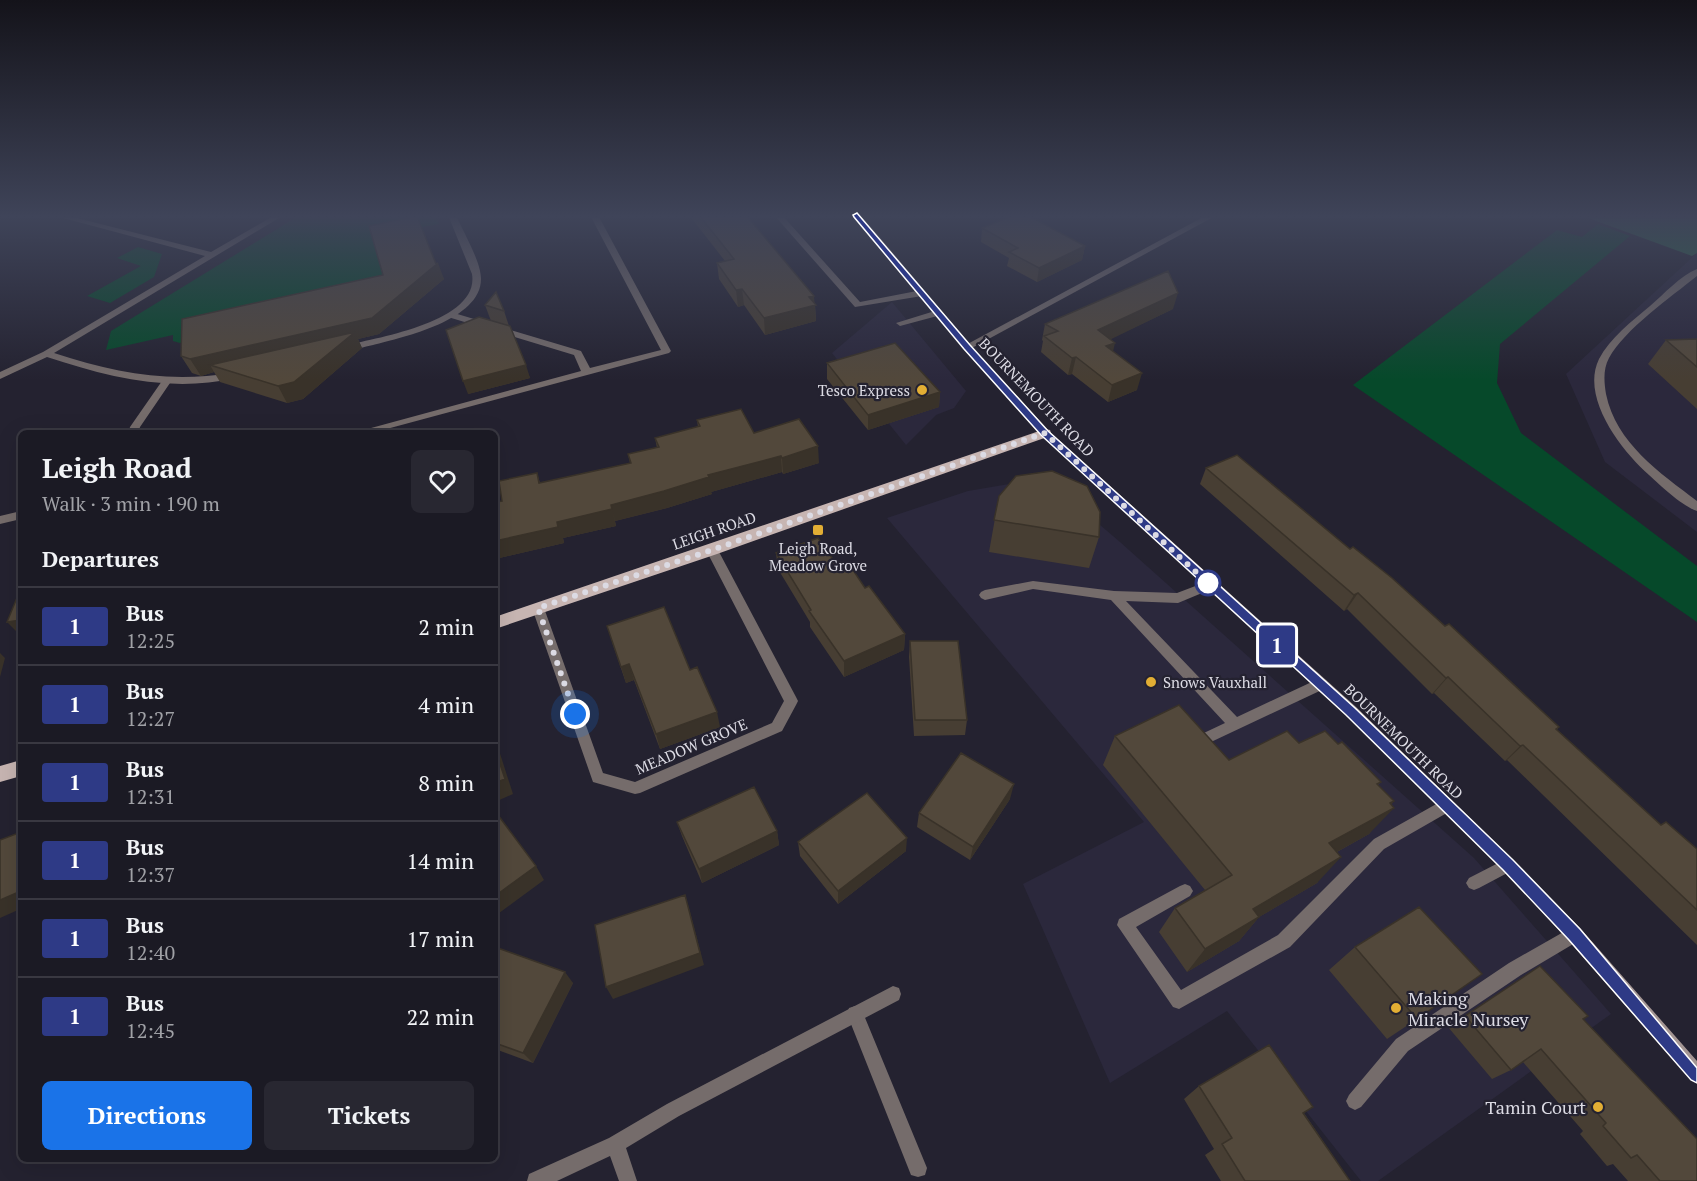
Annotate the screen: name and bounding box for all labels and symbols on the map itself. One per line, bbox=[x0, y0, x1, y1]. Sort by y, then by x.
street label: BOURNEMOUTH ROAD bbox=[975, 333, 1099, 461]
place label: Tesco Express bbox=[818, 380, 910, 400]
marker: Tesco Express bbox=[915, 383, 929, 397]
street label: LEIGH ROAD bbox=[669, 506, 759, 554]
marker: Leigh Road, Meadow Grove bbox=[811, 523, 825, 537]
place label: Leigh Road, Meadow Grove bbox=[769, 538, 867, 575]
unlabelled marker bbox=[1195, 570, 1221, 596]
line badge: 1 bbox=[1258, 626, 1296, 664]
place label: Snows Vauxhall bbox=[1163, 672, 1267, 692]
marker: Snows Vauxhall bbox=[1144, 675, 1158, 689]
street label: BOURNEMOUTH ROAD bbox=[1340, 679, 1468, 803]
your location bbox=[560, 699, 590, 729]
street label: MEADOW GROVE bbox=[632, 713, 750, 779]
place label: Making Miracle Nursey bbox=[1408, 986, 1529, 1031]
marker: Making Miracle Nursey bbox=[1389, 1001, 1403, 1015]
place label: Tamin Court bbox=[1485, 1095, 1586, 1119]
marker: Tamin Court bbox=[1591, 1100, 1605, 1114]

